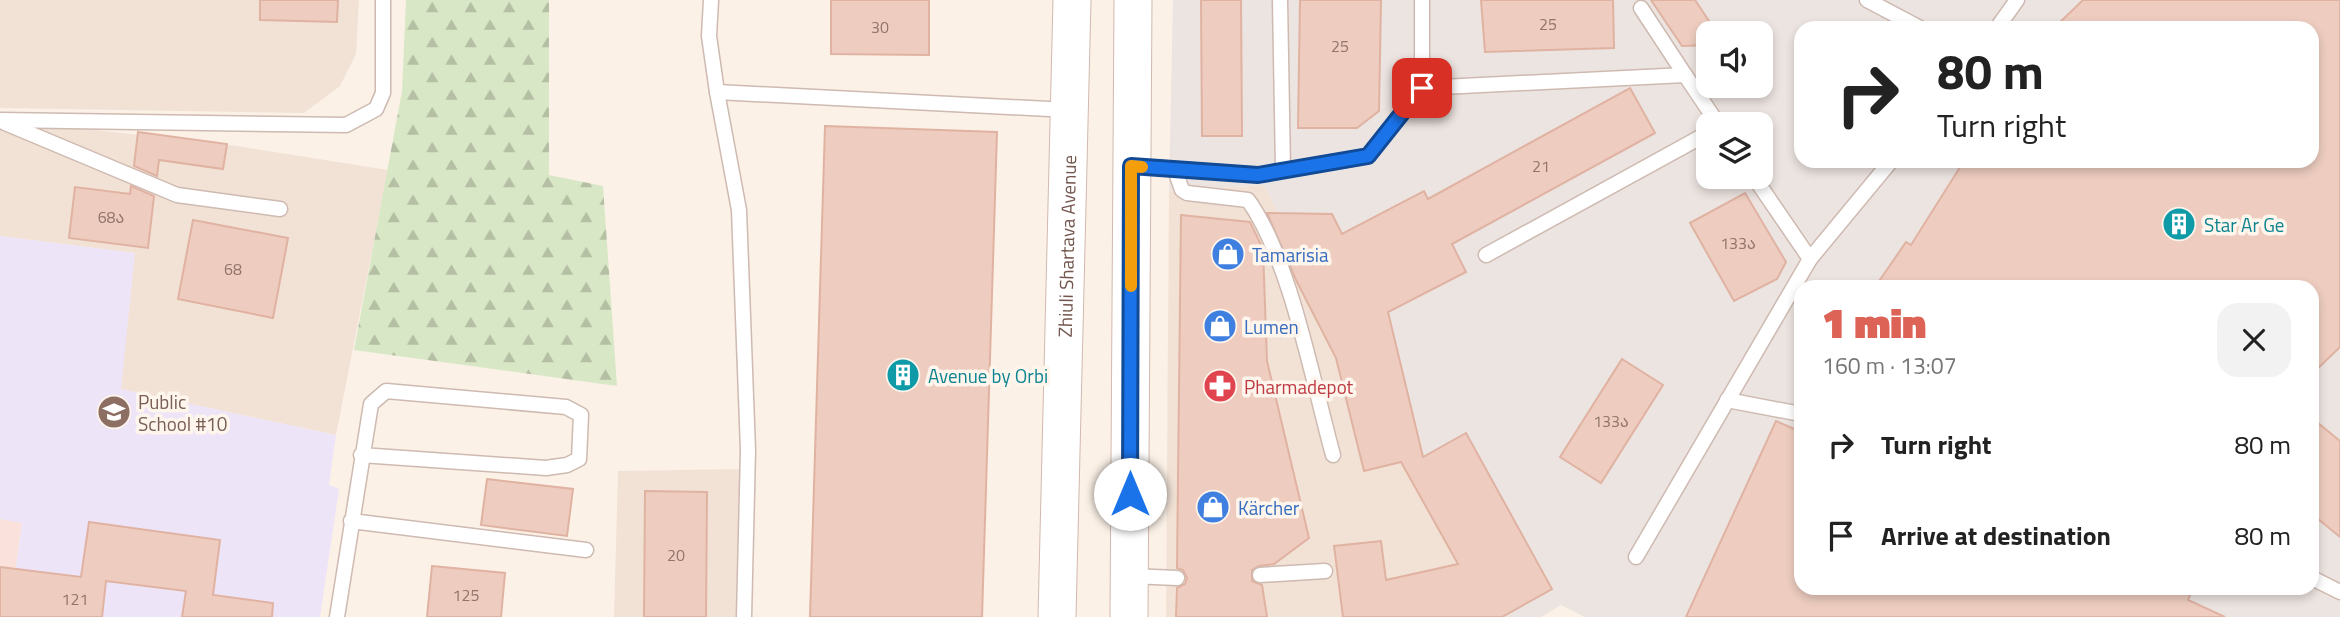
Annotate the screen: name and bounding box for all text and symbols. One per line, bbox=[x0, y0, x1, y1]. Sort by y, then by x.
house number: 25 bbox=[1539, 12, 1557, 36]
house number: 30 bbox=[871, 15, 889, 39]
map controls bbox=[1696, 21, 1773, 189]
button: sound bbox=[1696, 21, 1773, 98]
text: 80 m bbox=[1937, 33, 2044, 108]
house number: 25 bbox=[1331, 34, 1349, 58]
icon: right bbox=[1822, 49, 1913, 140]
pin bbox=[1392, 58, 1452, 118]
icon: arrive bbox=[1403, 69, 1441, 107]
text: Turn right bbox=[1937, 101, 2066, 149]
button: layers bbox=[1696, 112, 1773, 189]
house number: 21 bbox=[1532, 154, 1550, 178]
street label: Zhiuli Shartava Avenue bbox=[1049, 155, 1083, 338]
house number: 68ა bbox=[98, 205, 124, 229]
building icon: Star Ar Ge bbox=[2160, 205, 2198, 243]
place label: Star Ar Ge bbox=[2204, 210, 2284, 239]
house number: 133ა bbox=[1720, 231, 1756, 255]
shop icon: Tamarisia bbox=[1209, 235, 1247, 273]
place label: Tamarisia bbox=[1252, 240, 1329, 269]
house number: 68 bbox=[224, 257, 242, 281]
text: 1 min bbox=[1822, 290, 1926, 354]
button: close bbox=[2217, 303, 2291, 377]
shop icon: Lumen bbox=[1201, 307, 1239, 345]
place label: Lumen bbox=[1244, 312, 1299, 341]
text: 160 m · 13:07 bbox=[1822, 348, 1957, 383]
building icon: Avenue by Orbi bbox=[884, 356, 922, 394]
place label: Avenue by Orbi bbox=[928, 361, 1048, 390]
pharmacy icon: Pharmadepot bbox=[1201, 367, 1239, 405]
place label: Pharmadepot bbox=[1244, 372, 1354, 401]
place label: Public School #10 bbox=[138, 387, 227, 438]
school or university icon: Public School #10 bbox=[95, 393, 133, 431]
house number: 133ა bbox=[1593, 409, 1629, 433]
text: Turn right bbox=[1881, 425, 1992, 464]
text: 80 m bbox=[2234, 425, 2291, 464]
icon: right bbox=[1822, 426, 1860, 464]
position arrow bbox=[1093, 457, 1167, 531]
shop icon: Kärcher bbox=[1194, 488, 1232, 526]
place label: Kärcher bbox=[1238, 493, 1300, 522]
text: Arrive at destination bbox=[1881, 516, 2111, 555]
text: 80 m bbox=[2234, 516, 2291, 555]
icon: arrive bbox=[1822, 517, 1860, 555]
house number: 20 bbox=[667, 543, 685, 567]
house number: 125 bbox=[453, 583, 479, 607]
house number: 121 bbox=[62, 587, 88, 611]

